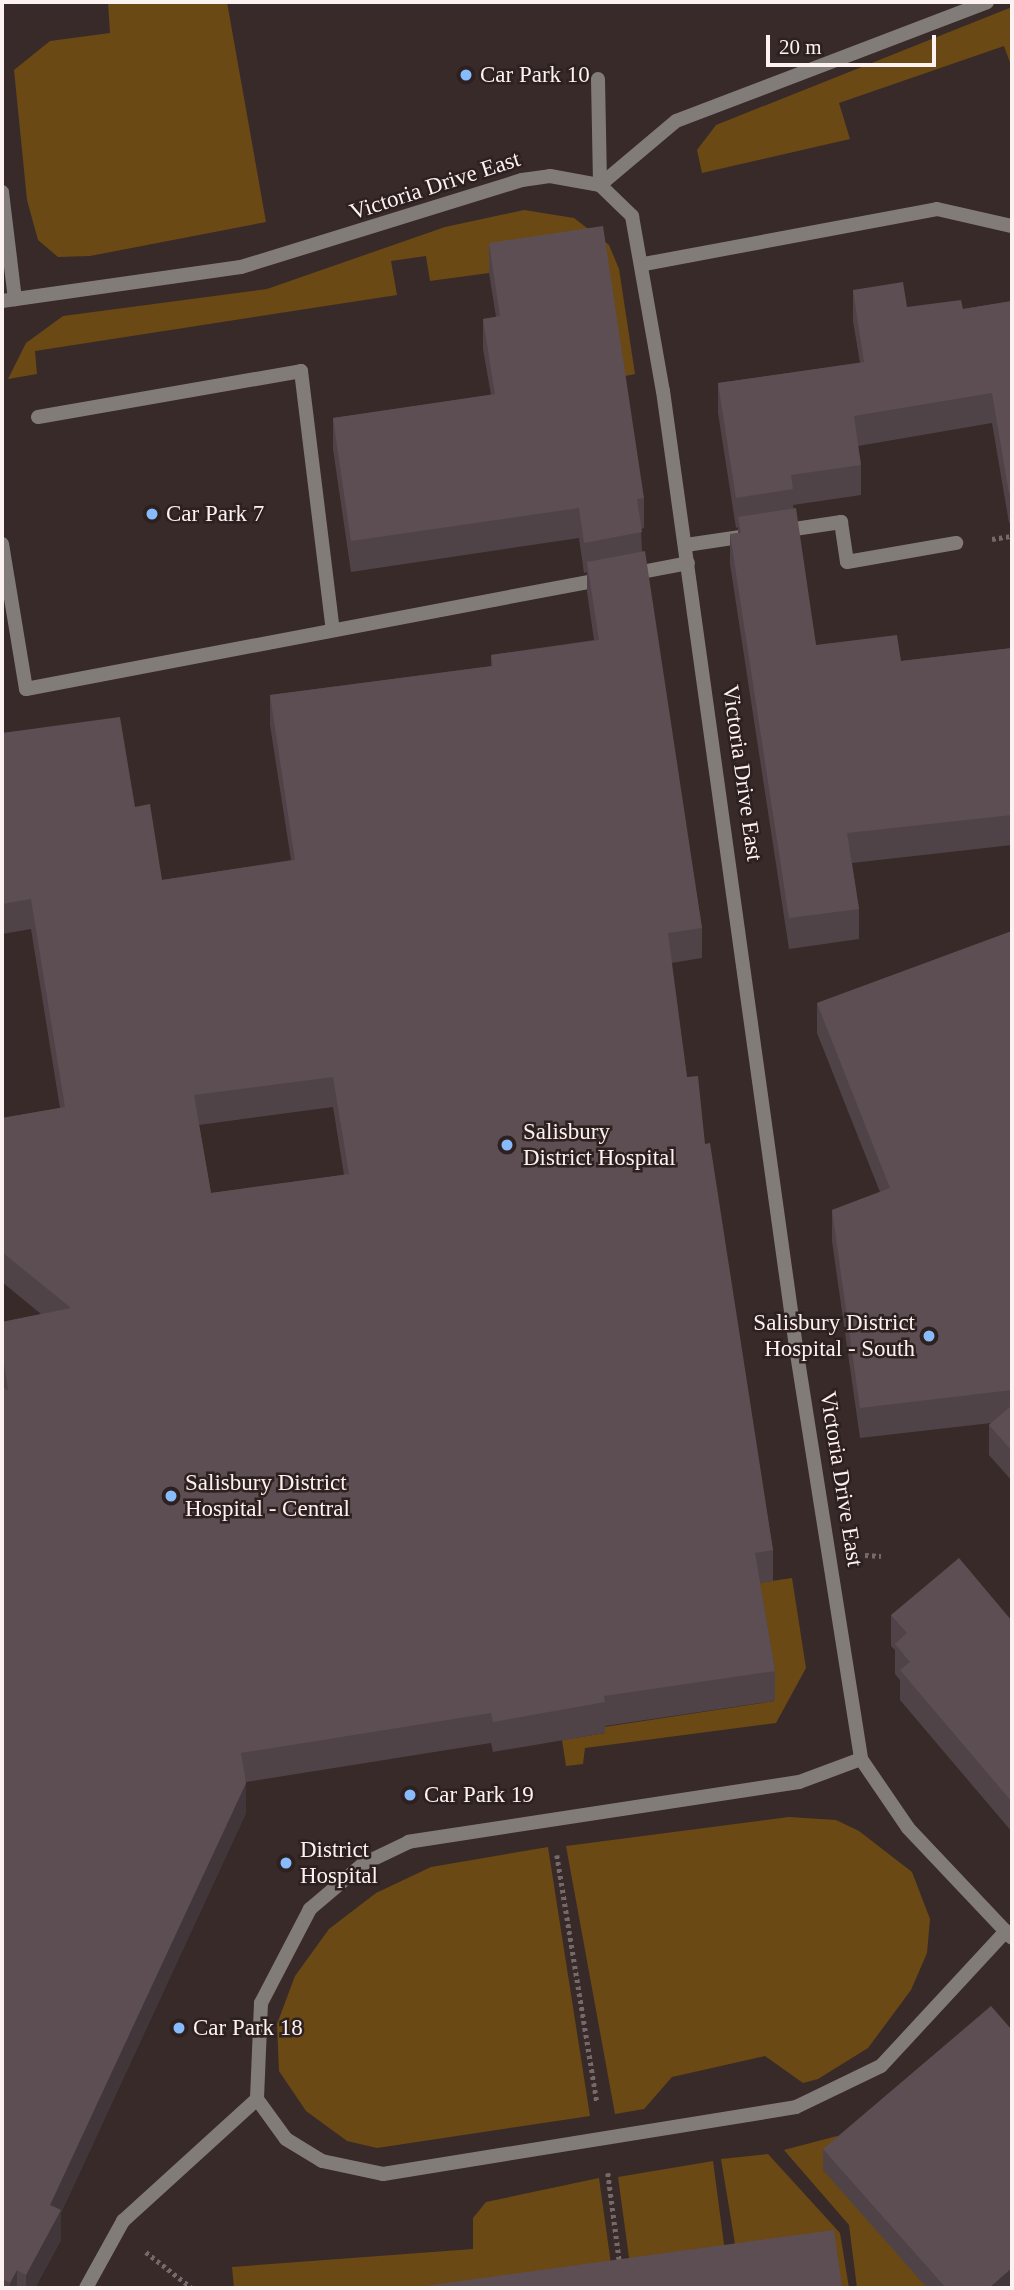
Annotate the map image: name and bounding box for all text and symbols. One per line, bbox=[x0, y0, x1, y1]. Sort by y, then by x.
scale bar bbox=[769, 21, 939, 65]
text: 20 m bbox=[779, 35, 822, 59]
place label: Car Park 10 bbox=[480, 61, 590, 89]
marker: Car Park 10 bbox=[458, 67, 474, 83]
street label: Victoria Drive East bbox=[346, 145, 524, 227]
place label: Car Park 7 bbox=[166, 500, 264, 528]
marker: Car Park 7 bbox=[144, 506, 160, 522]
street label: Victoria Drive East bbox=[716, 683, 768, 863]
place label: Salisbury District Hospital bbox=[523, 1118, 676, 1172]
marker: Salisbury District Hospital bbox=[497, 1135, 517, 1155]
place label: Salisbury District Hospital - South bbox=[753, 1309, 915, 1363]
marker: Salisbury District Hospital - South bbox=[921, 1328, 937, 1344]
street label: Victoria Drive East bbox=[813, 1389, 869, 1569]
place label: Salisbury District Hospital - Central bbox=[185, 1469, 350, 1523]
marker: Salisbury District Hospital - Central bbox=[163, 1488, 179, 1504]
place label: Car Park 19 bbox=[424, 1781, 534, 1809]
marker: Car Park 19 bbox=[402, 1787, 418, 1803]
place label: District Hospital bbox=[300, 1836, 378, 1890]
marker: District Hospital bbox=[278, 1855, 294, 1871]
place label: Car Park 18 bbox=[193, 2014, 303, 2042]
marker: Car Park 18 bbox=[171, 2020, 187, 2036]

